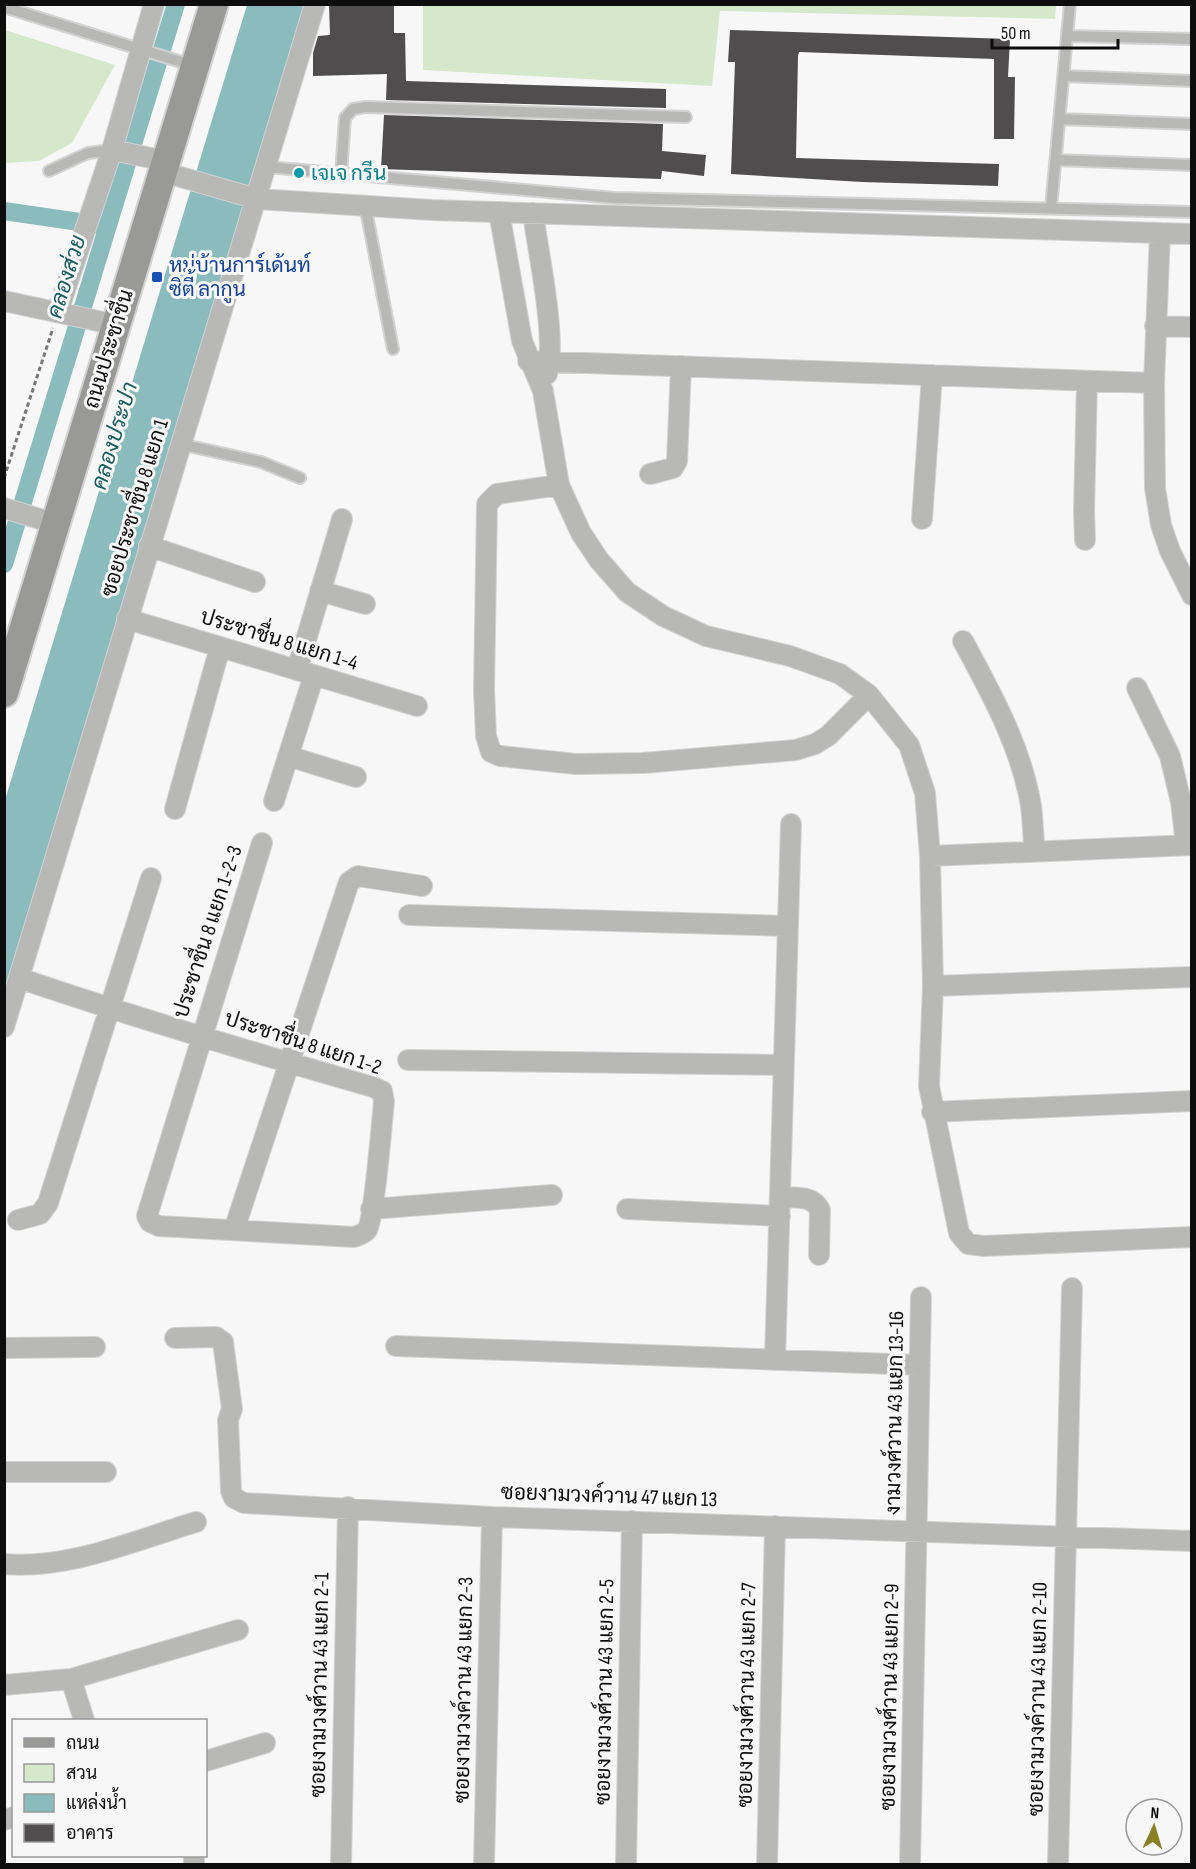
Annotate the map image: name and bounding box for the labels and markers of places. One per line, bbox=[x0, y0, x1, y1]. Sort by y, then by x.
place label: เจเจ กรีน bbox=[311, 160, 386, 186]
marker: เจเจ กรีน bbox=[292, 166, 306, 180]
place label: หมู่บ้านการ์เด้นท์ ซิตี้ ลากูน bbox=[169, 251, 311, 304]
marker: หมู่บ้านการ์เด้นท์ ซิตี้ ลากูน bbox=[150, 270, 164, 284]

